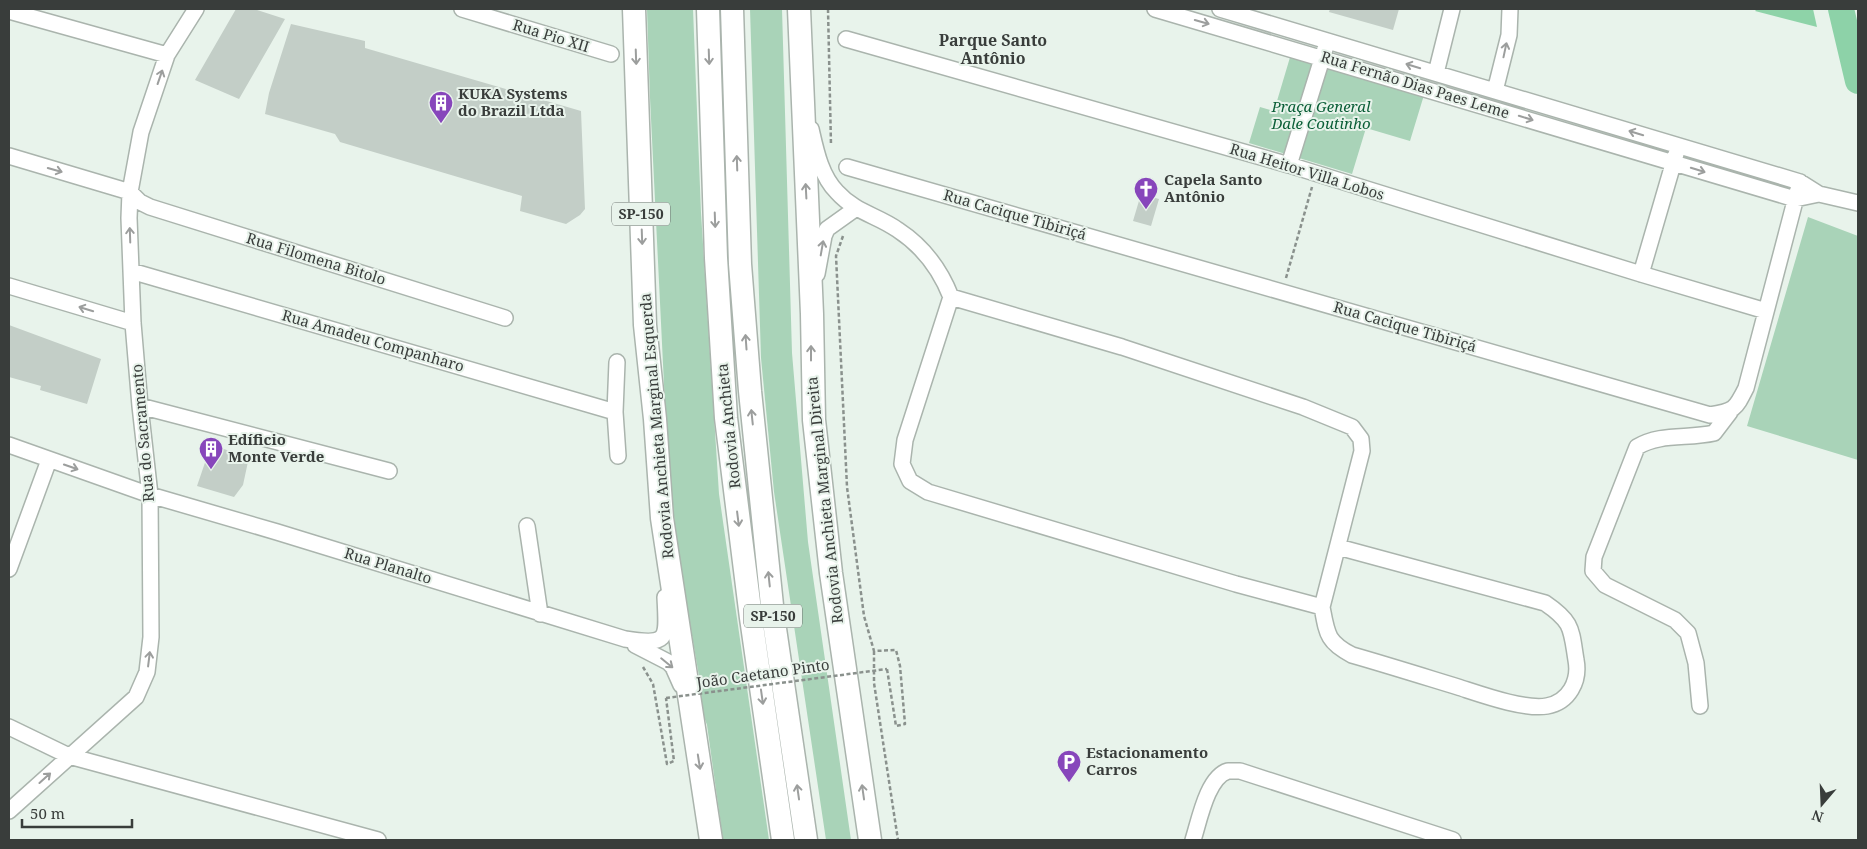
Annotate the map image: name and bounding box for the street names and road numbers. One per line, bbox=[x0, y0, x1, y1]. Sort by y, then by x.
street label: Rua Pio XII bbox=[511, 14, 592, 56]
street label: Rua Fernão Dias Paes Leme bbox=[1319, 46, 1512, 122]
street label: Rua Heitor Villa Lobos bbox=[1228, 138, 1387, 204]
street label: Rua Cacique Tibiriçá bbox=[941, 184, 1089, 244]
road number: SP-150 bbox=[612, 202, 670, 225]
street label: Rua Filomena Bitolo bbox=[244, 227, 388, 289]
street label: Rodovia Anchieta Marginal Esquerda bbox=[634, 292, 678, 560]
street label: Rua Cacique Tibiriçá bbox=[1331, 296, 1479, 356]
street label: Rua Amadeu Companharo bbox=[280, 304, 467, 376]
street label: Rodovia Anchieta bbox=[711, 362, 745, 490]
street label: Rua do Sacramento bbox=[126, 363, 158, 503]
street label: Rodovia Anchieta Marginal Direita bbox=[801, 376, 847, 625]
street label: Rua Planalto bbox=[342, 542, 435, 588]
road number: SP-150 bbox=[744, 604, 802, 628]
street label: João Caetano Pinto bbox=[694, 654, 831, 692]

